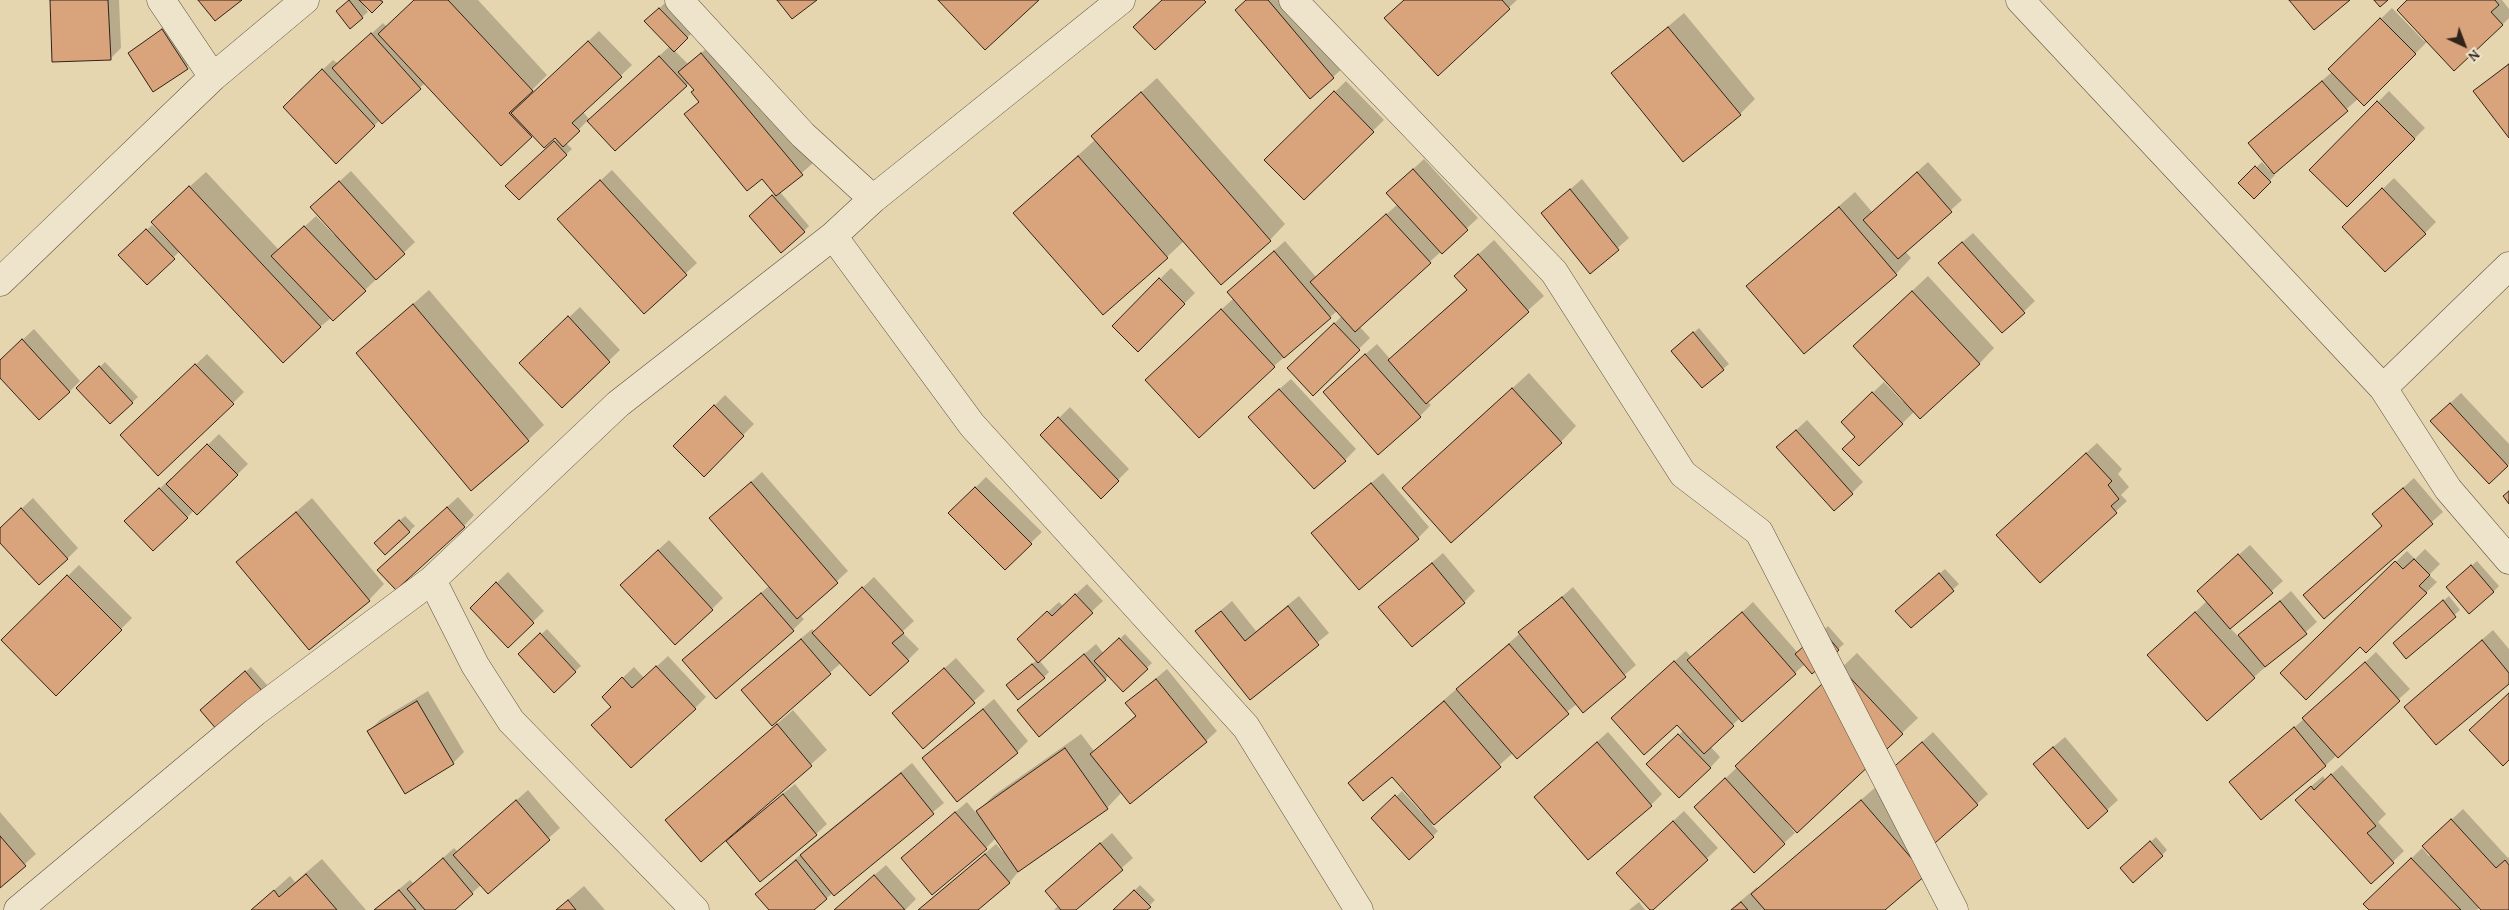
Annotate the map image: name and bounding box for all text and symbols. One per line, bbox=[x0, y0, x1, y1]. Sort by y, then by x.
north arrow bbox=[2439, 20, 2489, 70]
text: N bbox=[2464, 45, 2484, 66]

